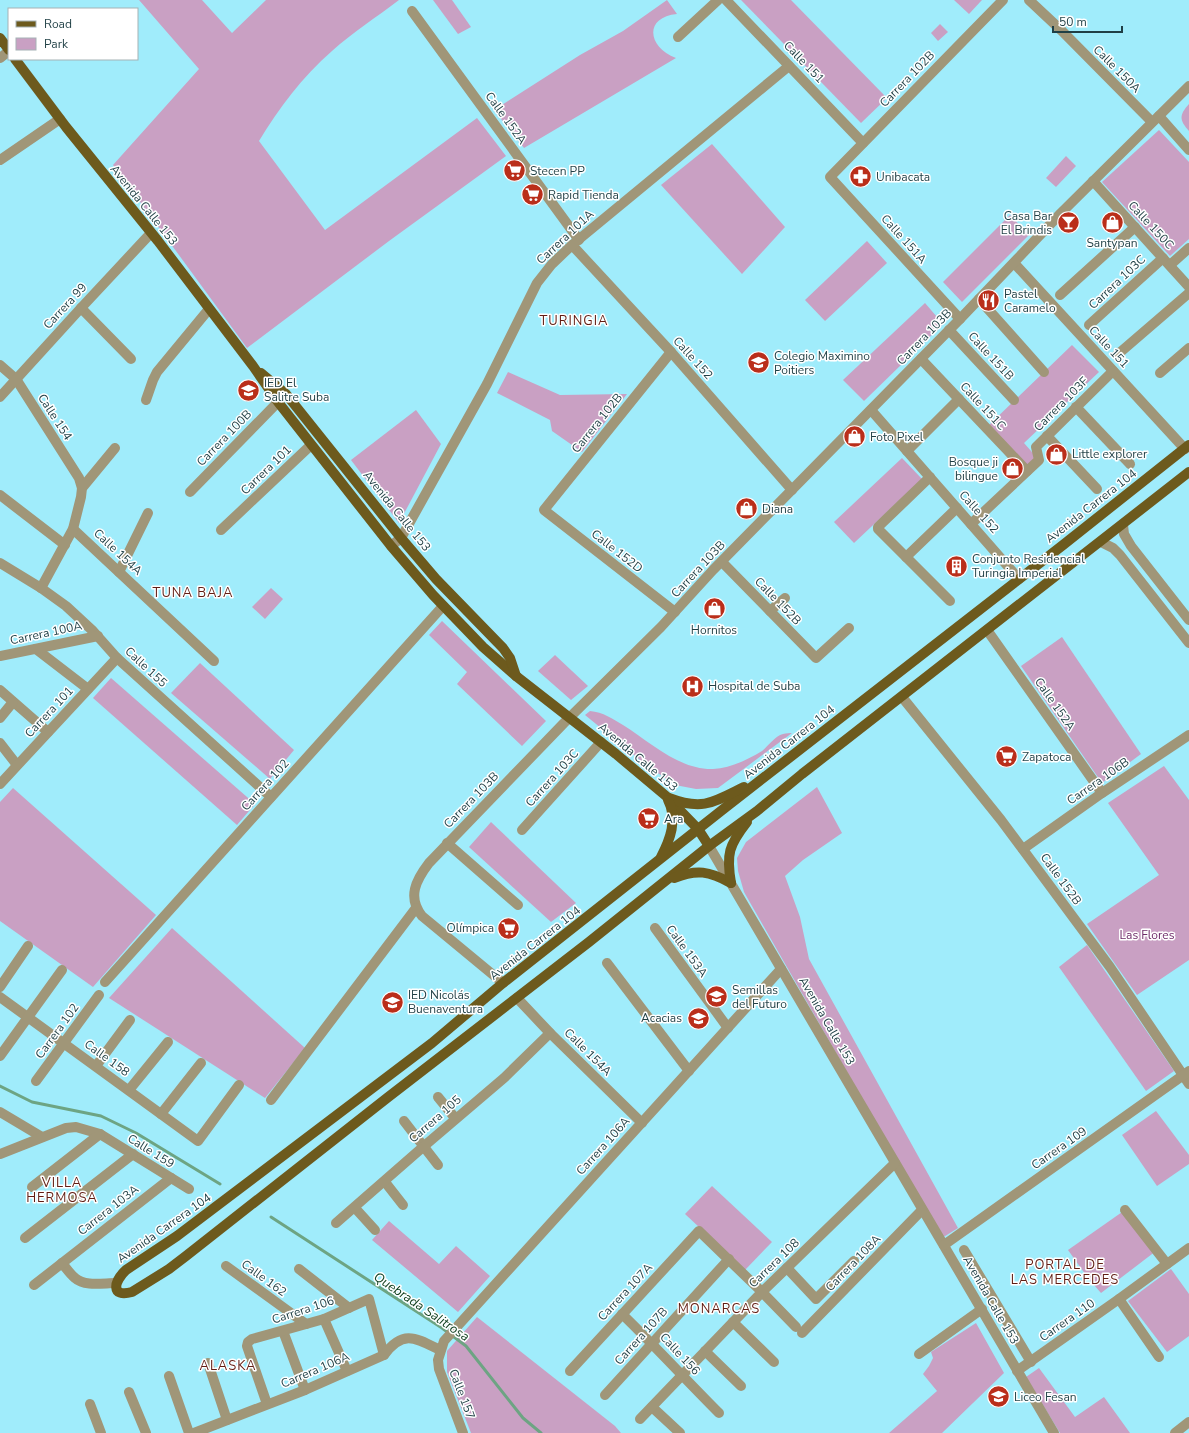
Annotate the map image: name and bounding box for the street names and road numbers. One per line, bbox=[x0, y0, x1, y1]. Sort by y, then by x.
street label: Calle 151 bbox=[780, 38, 828, 86]
street label: Calle 150A bbox=[1090, 42, 1144, 96]
street label: Carrera 102B bbox=[876, 47, 938, 111]
street label: Calle 152A bbox=[482, 89, 531, 148]
street label: Avenida Calle 153 bbox=[107, 161, 181, 249]
street label: Calle 150C bbox=[1125, 197, 1177, 253]
street label: Carrera 101A bbox=[533, 206, 597, 268]
street label: Calle 151A bbox=[878, 211, 931, 267]
street label: Carrera 103C bbox=[1085, 251, 1149, 313]
street label: Carrera 99 bbox=[40, 280, 90, 332]
street label: Carrera 103B bbox=[893, 305, 955, 369]
street label: Calle 151 bbox=[1085, 322, 1133, 372]
street label: Calle 151B bbox=[965, 328, 1017, 384]
street label: Calle 152 bbox=[670, 333, 716, 383]
street label: Carrera 103F bbox=[1030, 373, 1092, 435]
street label: Calle 151C bbox=[957, 378, 1009, 434]
street label: Carrera 102B bbox=[568, 390, 626, 456]
street label: Calle 154 bbox=[34, 391, 76, 443]
street label: Carrera 100B bbox=[193, 406, 255, 470]
street label: Carrera 101 bbox=[237, 442, 295, 498]
street label: Avenida Carrera 104 bbox=[1042, 465, 1140, 547]
street label: Avenida Calle 153 bbox=[360, 467, 434, 555]
street label: Calle 152 bbox=[956, 487, 1002, 537]
street label: Calle 154A bbox=[90, 525, 146, 579]
street label: Calle 152D bbox=[588, 526, 646, 576]
street label: Carrera 103B bbox=[667, 537, 729, 601]
street label: Calle 152B bbox=[751, 574, 805, 628]
street label: Carrera 100A bbox=[9, 618, 84, 648]
street label: Calle 155 bbox=[121, 643, 171, 691]
street label: Calle 152A bbox=[1031, 674, 1079, 734]
street label: Carrera 101 bbox=[21, 683, 77, 741]
street label: Avenida Carrera 104 bbox=[740, 701, 838, 783]
street label: Avenida Calle 153 bbox=[595, 719, 681, 795]
street label: Carrera 103C bbox=[522, 746, 582, 810]
street label: Carrera 106B bbox=[1064, 754, 1132, 808]
street label: Carrera 102 bbox=[238, 756, 292, 814]
street label: Carrera 103B bbox=[440, 768, 502, 832]
street label: Calle 152B bbox=[1037, 850, 1085, 908]
street label: Avenida Carrera 104 bbox=[486, 902, 584, 984]
street label: Calle 153A bbox=[663, 922, 712, 981]
street label: Avenida Calle 153 bbox=[795, 974, 859, 1068]
street label: Carrera 102 bbox=[32, 1000, 82, 1062]
street label: Calle 154A bbox=[561, 1025, 615, 1079]
street label: Calle 158 bbox=[81, 1036, 133, 1080]
street label: Carrera 105 bbox=[405, 1092, 465, 1146]
street label: Carrera 106A bbox=[573, 1113, 634, 1179]
street label: Carrera 109 bbox=[1028, 1123, 1090, 1173]
street label: Calle 159 bbox=[125, 1130, 177, 1172]
street label: Carrera 103A bbox=[74, 1181, 142, 1239]
street label: Avenida Carrera 104 bbox=[114, 1190, 214, 1266]
street label: Carrera 108A bbox=[822, 1231, 884, 1295]
street label: Carrera 108 bbox=[745, 1235, 803, 1291]
street label: Avenida Calle 153 bbox=[959, 1253, 1023, 1347]
street label: Calle 162 bbox=[238, 1256, 290, 1300]
street label: Carrera 107A bbox=[594, 1260, 656, 1324]
street label: Carrera 106 bbox=[270, 1292, 336, 1328]
street label: Carrera 110 bbox=[1036, 1295, 1098, 1345]
street label: Carrera 107B bbox=[611, 1304, 671, 1368]
street label: Calle 156 bbox=[656, 1329, 704, 1379]
street label: Carrera 106A bbox=[278, 1348, 352, 1392]
street label: Calle 157 bbox=[445, 1367, 479, 1421]

